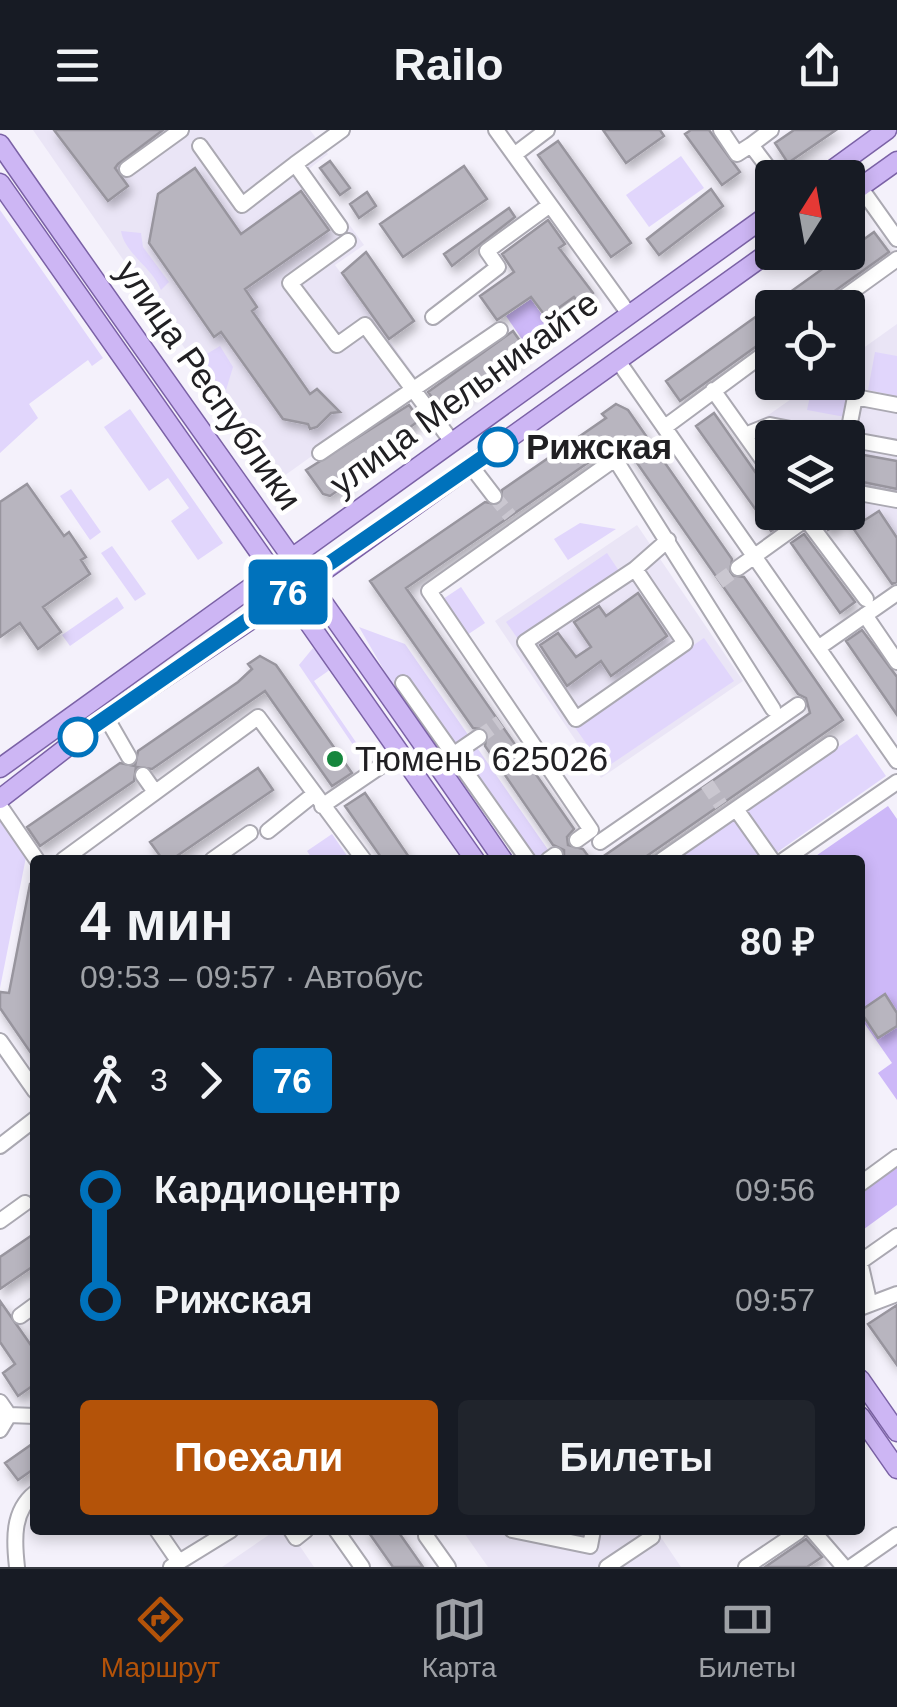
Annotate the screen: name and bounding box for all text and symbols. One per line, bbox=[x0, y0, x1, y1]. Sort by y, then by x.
icon: menu bbox=[50, 38, 105, 93]
icon: share bbox=[792, 38, 847, 93]
text: Railo bbox=[393, 39, 504, 90]
north arrow bbox=[755, 160, 865, 270]
map controls bbox=[755, 160, 865, 530]
street label: улица Республики bbox=[109, 253, 310, 517]
street label: улица Мельникайте bbox=[322, 282, 605, 503]
button: locate bbox=[755, 290, 865, 400]
button: layers bbox=[755, 420, 865, 530]
place label: Рижская bbox=[526, 427, 672, 466]
marker: Рижская bbox=[479, 428, 517, 466]
line badge: 76 bbox=[243, 560, 333, 624]
text: 76 bbox=[269, 573, 307, 612]
unlabelled marker bbox=[59, 718, 97, 756]
place label: Тюмень 625026 bbox=[355, 739, 608, 778]
marker: Тюмень 625026 bbox=[324, 748, 346, 770]
text: 4 мин bbox=[80, 890, 234, 952]
text: 80 ₽ bbox=[740, 921, 815, 963]
text: 09:53 – 09:57 · Автобус bbox=[80, 959, 423, 995]
icon: walk bbox=[80, 1053, 135, 1108]
icon: forward bbox=[183, 1053, 238, 1108]
text: 76 bbox=[273, 1061, 312, 1100]
text: 3 bbox=[150, 1062, 168, 1098]
text: Кардиоцентр bbox=[154, 1169, 401, 1211]
text: 09:56 bbox=[735, 1172, 815, 1208]
text: Рижская bbox=[154, 1279, 313, 1321]
text: 09:57 bbox=[735, 1282, 815, 1318]
button: Поехали bbox=[80, 1400, 438, 1515]
button: Билеты bbox=[458, 1400, 815, 1515]
tab: Маршрут bbox=[101, 1592, 220, 1684]
tab: Карта bbox=[422, 1592, 497, 1684]
tab: Билеты bbox=[698, 1592, 796, 1684]

